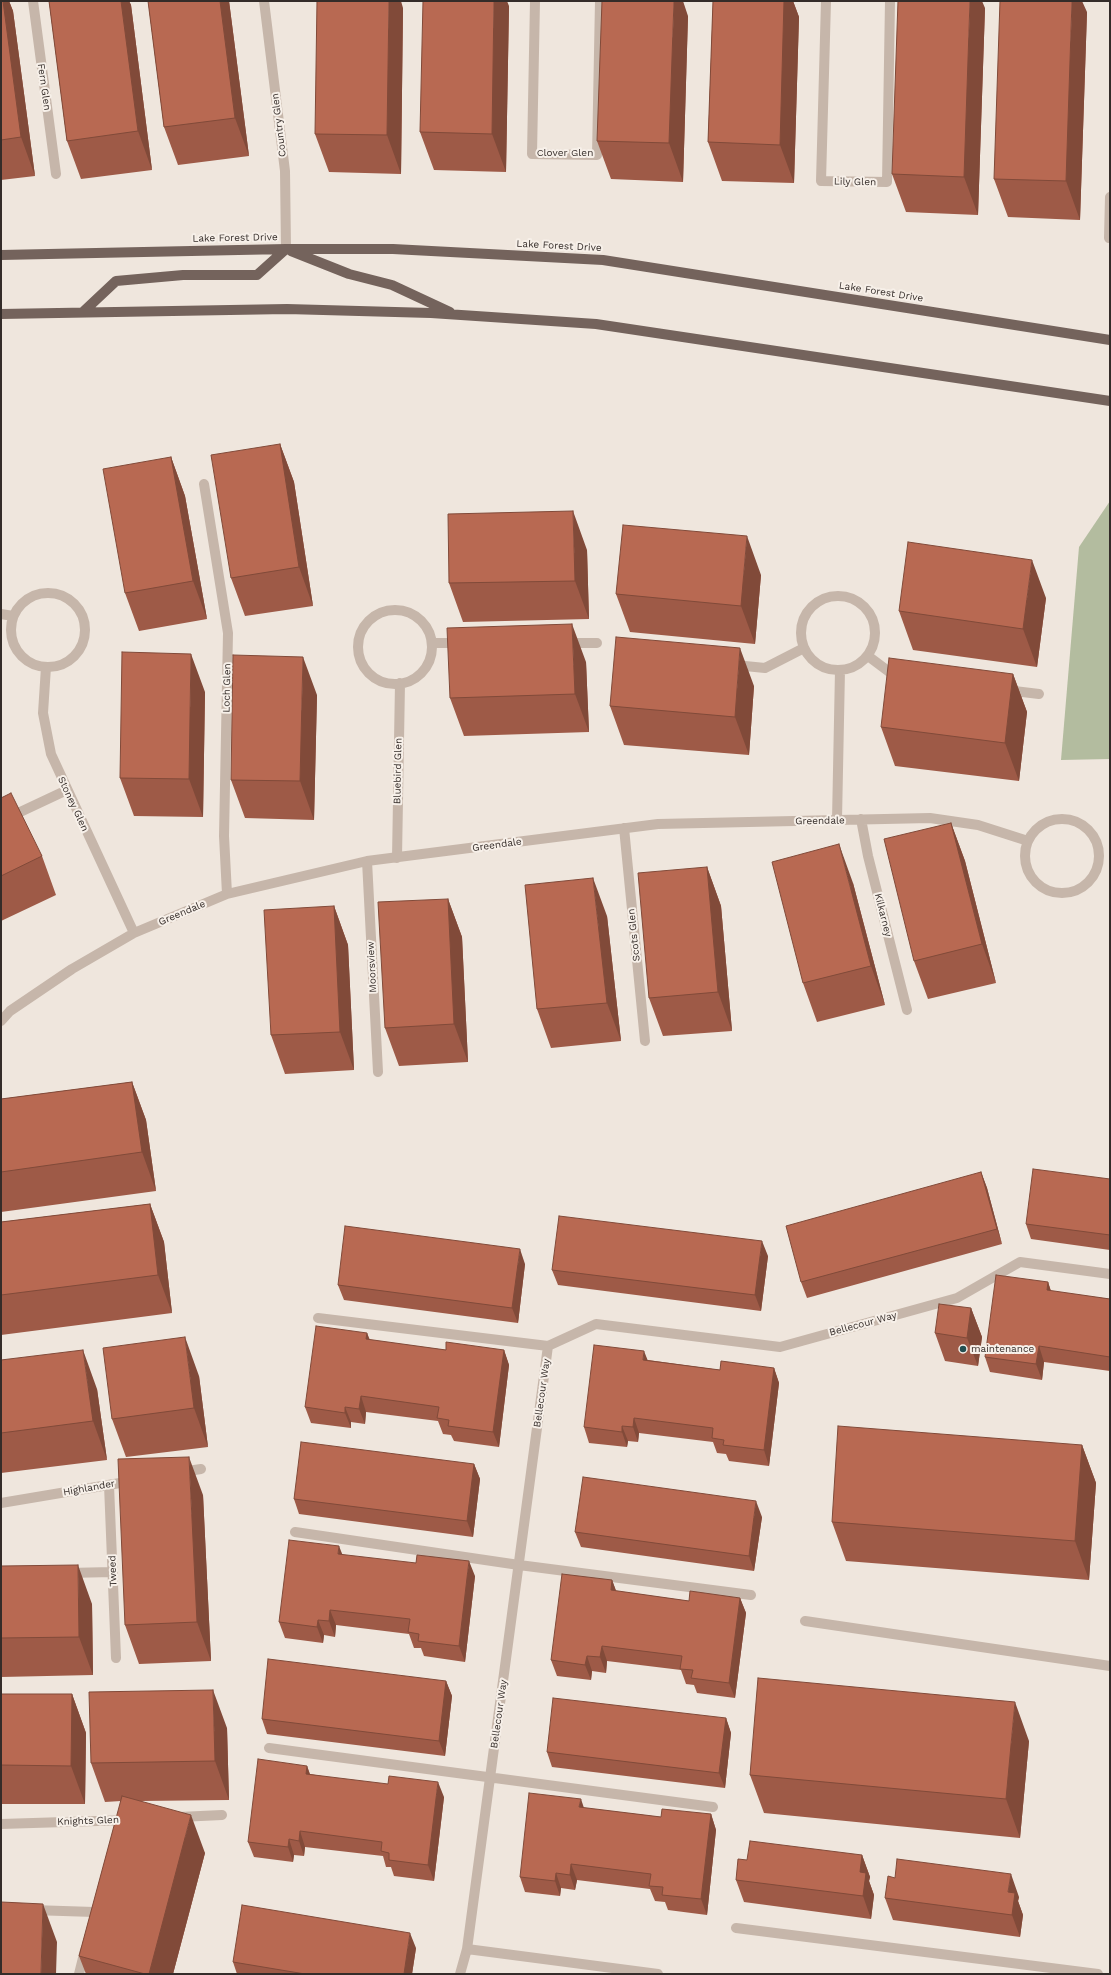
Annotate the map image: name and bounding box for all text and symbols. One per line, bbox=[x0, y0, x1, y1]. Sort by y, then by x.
street label: Fern Glen bbox=[35, 63, 53, 111]
street label: Country Glen bbox=[269, 92, 289, 158]
street label: Clover Glen bbox=[537, 147, 593, 159]
street label: Lily Glen bbox=[834, 176, 876, 188]
street label: Lake Forest Drive bbox=[192, 231, 278, 245]
street label: Lake Forest Drive bbox=[516, 238, 602, 254]
street label: Lake Forest Drive bbox=[838, 279, 924, 305]
street label: Loch Glen bbox=[221, 663, 233, 713]
street label: Bluebird Glen bbox=[391, 738, 405, 804]
street label: Stoney Glen bbox=[55, 775, 91, 833]
street label: Greendale bbox=[795, 815, 845, 827]
street label: Greendale bbox=[472, 836, 522, 854]
street label: Kilkarney bbox=[872, 892, 894, 938]
street label: Greendale bbox=[157, 898, 207, 928]
street label: Scots Glen bbox=[625, 908, 643, 962]
street label: Moorsview bbox=[365, 941, 379, 993]
street label: Bellecour Way bbox=[828, 1309, 898, 1339]
place label: maintenance bbox=[971, 1343, 1034, 1355]
marker: maintenance bbox=[958, 1344, 968, 1354]
street label: Bellecour Way bbox=[531, 1358, 553, 1428]
street label: Highlander bbox=[62, 1478, 116, 1498]
street label: Tweed bbox=[106, 1555, 120, 1587]
street label: Bellecour Way bbox=[488, 1679, 510, 1749]
street label: Knights Glen bbox=[57, 1814, 119, 1828]

